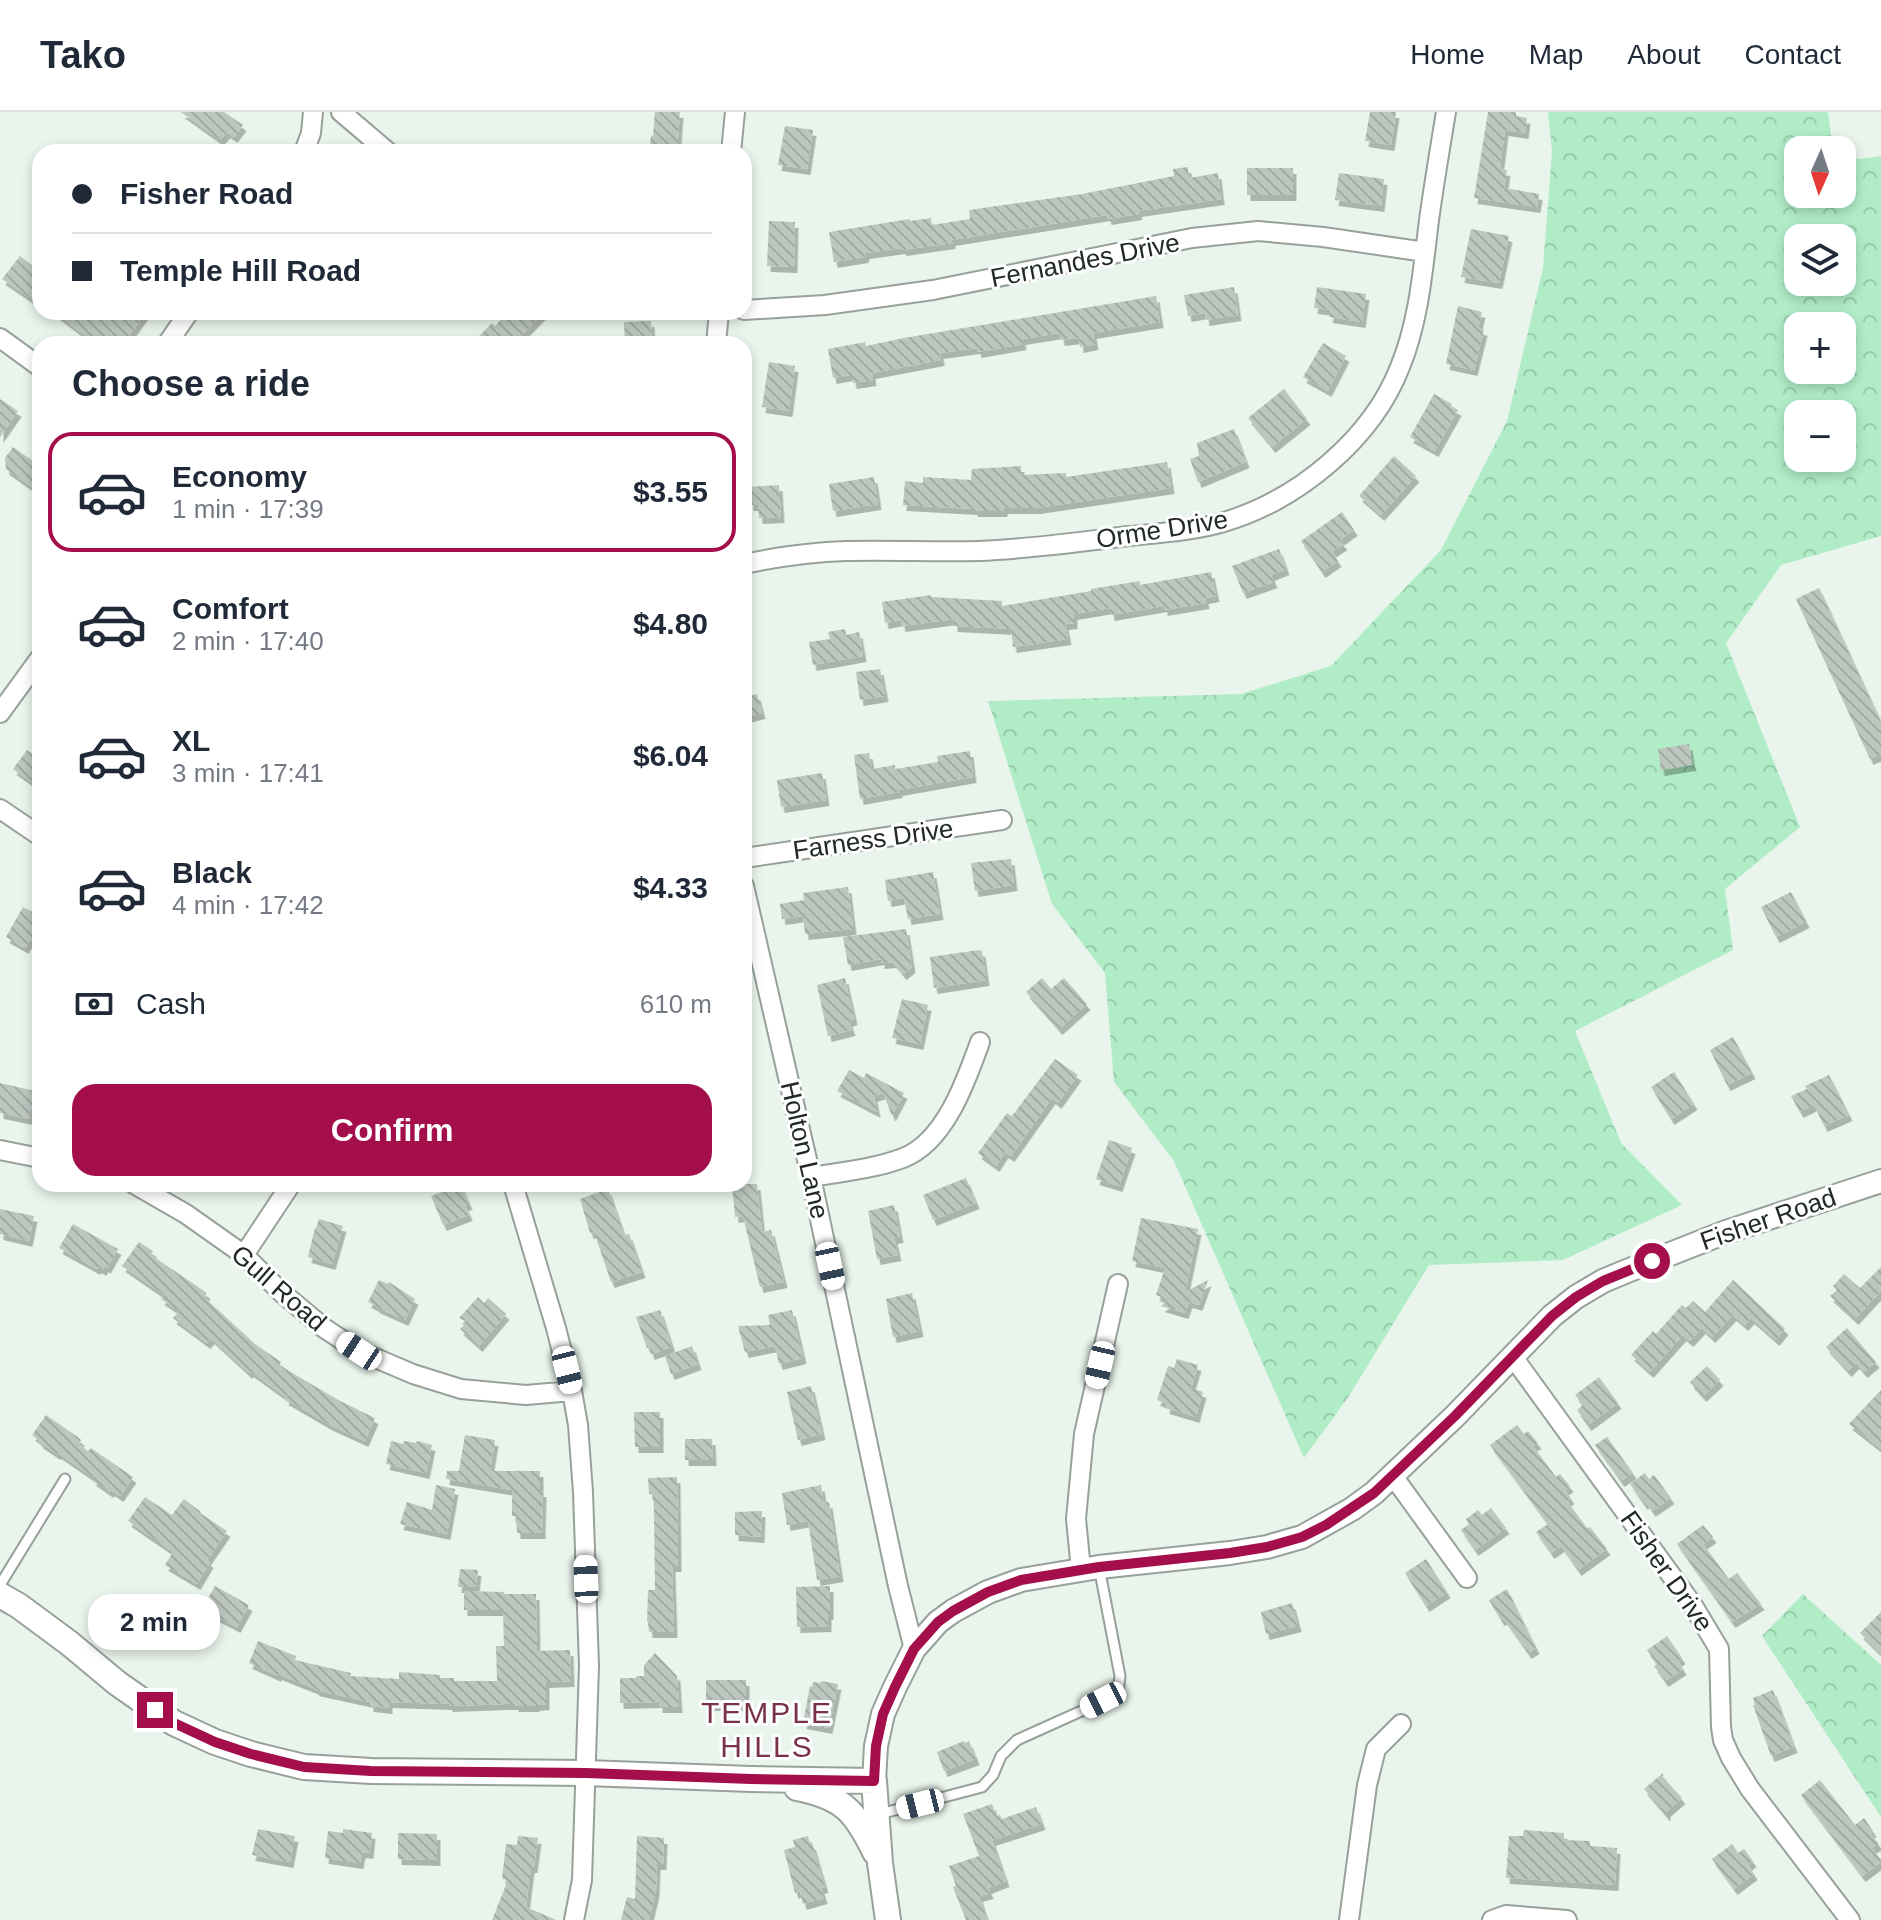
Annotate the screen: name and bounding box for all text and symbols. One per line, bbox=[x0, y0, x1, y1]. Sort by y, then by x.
text: Tako bbox=[40, 34, 126, 76]
text: Home bbox=[1410, 39, 1485, 70]
text: Map bbox=[1529, 39, 1583, 70]
text: About bbox=[1627, 39, 1701, 70]
text: Contact bbox=[1745, 39, 1841, 70]
north arrow bbox=[1784, 136, 1856, 208]
map controls bbox=[1784, 136, 1856, 472]
text: Fisher Road bbox=[120, 177, 293, 210]
button: layers bbox=[1784, 224, 1856, 296]
street label: Fernandes Drive bbox=[988, 227, 1182, 293]
text: Temple Hill Road bbox=[120, 254, 361, 287]
button: + bbox=[1784, 312, 1856, 384]
text: Choose a ride bbox=[72, 363, 310, 404]
button: − bbox=[1784, 400, 1856, 472]
icon: car bbox=[76, 456, 148, 528]
text: Economy bbox=[172, 460, 307, 493]
text: $3.55 bbox=[633, 475, 708, 508]
text: 1 min · 17:39 bbox=[172, 494, 324, 524]
street label: Orme Drive bbox=[1094, 504, 1230, 554]
icon: car bbox=[76, 588, 148, 660]
text: Comfort bbox=[172, 592, 289, 625]
text: $4.80 bbox=[633, 607, 708, 640]
text: 2 min · 17:40 bbox=[172, 626, 324, 656]
icon: car bbox=[76, 720, 148, 792]
text: XL bbox=[172, 724, 210, 757]
text: $6.04 bbox=[633, 739, 708, 772]
text: 3 min · 17:41 bbox=[172, 758, 324, 788]
street label: Farness Drive bbox=[791, 813, 955, 865]
icon: car bbox=[76, 852, 148, 924]
text: Black bbox=[172, 856, 252, 889]
text: $4.33 bbox=[633, 871, 708, 904]
text: 4 min · 17:42 bbox=[172, 890, 324, 920]
icon: cash bbox=[72, 982, 116, 1026]
text: Cash bbox=[136, 987, 206, 1020]
text: 610 m bbox=[640, 989, 712, 1019]
street label: Holton Lane bbox=[775, 1078, 835, 1222]
button: Confirm bbox=[72, 1084, 712, 1176]
street label: Fisher Road bbox=[1696, 1182, 1840, 1256]
street label: Gull Road bbox=[226, 1239, 332, 1337]
car bbox=[813, 1240, 847, 1292]
route start bbox=[1634, 1243, 1670, 1279]
car bbox=[332, 1328, 386, 1374]
car bbox=[1083, 1339, 1117, 1391]
car bbox=[550, 1344, 584, 1396]
street label: Fisher Drive bbox=[1615, 1505, 1719, 1637]
car bbox=[573, 1555, 599, 1603]
callout: 2 min bbox=[89, 1594, 221, 1650]
text: 2 min bbox=[120, 1607, 188, 1637]
car bbox=[1076, 1678, 1130, 1722]
route end bbox=[137, 1692, 173, 1728]
district label: TEMPLE HILLS bbox=[701, 1696, 833, 1763]
car bbox=[894, 1787, 946, 1821]

